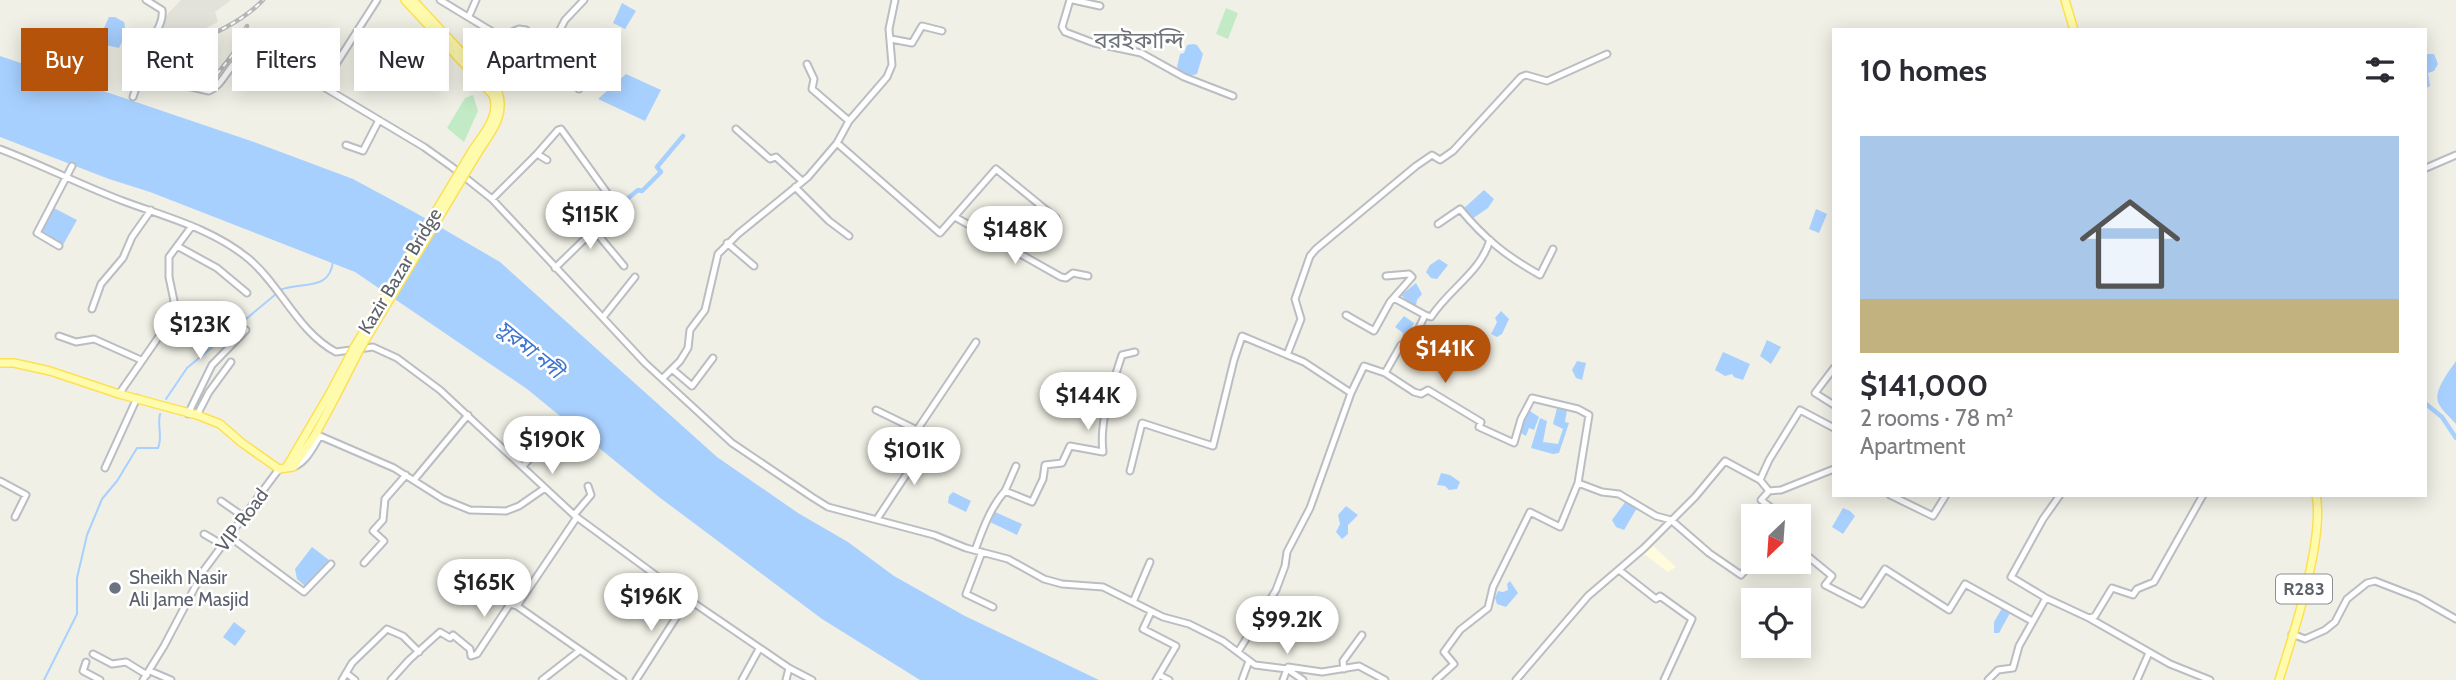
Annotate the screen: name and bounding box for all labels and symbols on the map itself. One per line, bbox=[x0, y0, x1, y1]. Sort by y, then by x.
district label: বরইকান্দি bbox=[1093, 26, 1184, 54]
pin: $115K bbox=[541, 191, 639, 251]
street label: Kazir Bazar Bridge bbox=[353, 204, 447, 338]
pin: $148K bbox=[966, 206, 1064, 266]
pin: $123K bbox=[151, 302, 249, 361]
water label: সুরমা নদী bbox=[492, 315, 572, 386]
pin: $141K bbox=[1396, 326, 1494, 385]
pin: $144K bbox=[1039, 372, 1137, 432]
pin: $190K bbox=[503, 416, 601, 476]
pin: $101K bbox=[865, 428, 963, 487]
street label: VIP Road bbox=[211, 484, 273, 556]
north arrow bbox=[1741, 504, 1811, 574]
pin: $165K bbox=[435, 560, 533, 619]
place label: Sheikh Nasir Ali Jame Masjid bbox=[129, 566, 249, 611]
pin: $196K bbox=[602, 574, 700, 633]
road number: R283 bbox=[2276, 574, 2332, 604]
marker: Sheikh Nasir Ali Jame Masjid bbox=[107, 580, 123, 596]
pin: $99.2K bbox=[1230, 596, 1344, 656]

